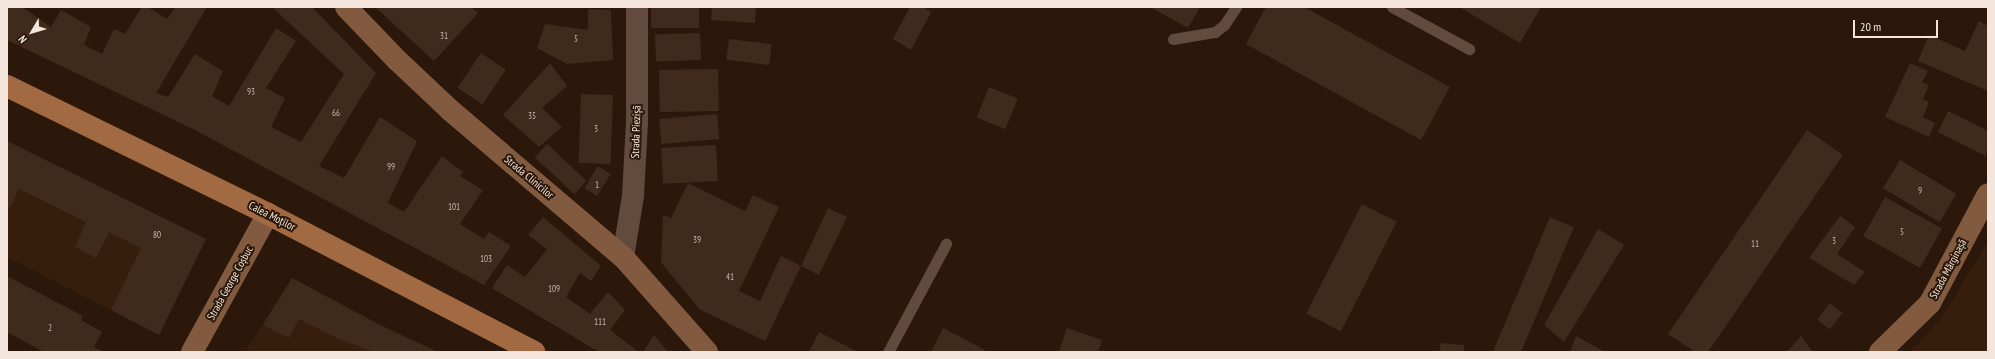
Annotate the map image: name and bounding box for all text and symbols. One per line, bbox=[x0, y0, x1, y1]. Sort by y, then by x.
north arrow bbox=[12, 12, 52, 52]
scale bar bbox=[1855, 12, 1940, 38]
text: 20 m bbox=[1860, 19, 1881, 34]
house number: 31 bbox=[440, 31, 448, 41]
text: N bbox=[15, 33, 30, 46]
house number: 5 bbox=[574, 34, 578, 44]
house number: 93 bbox=[247, 87, 255, 97]
street label: Strada Piezișă bbox=[628, 105, 644, 159]
house number: 66 bbox=[332, 108, 340, 118]
house number: 35 bbox=[528, 111, 536, 121]
house number: 3 bbox=[594, 124, 598, 134]
street label: Strada Clinicilor bbox=[502, 153, 556, 201]
house number: 99 bbox=[387, 162, 395, 172]
house number: 1 bbox=[595, 180, 599, 190]
house number: 9 bbox=[1918, 186, 1922, 196]
street label: Calea Moților bbox=[246, 199, 298, 233]
house number: 101 bbox=[448, 202, 460, 212]
house number: 5 bbox=[1900, 227, 1904, 237]
house number: 80 bbox=[153, 230, 161, 240]
house number: 39 bbox=[693, 235, 701, 245]
house number: 3 bbox=[1832, 236, 1836, 246]
street label: Strada Mărginașă bbox=[1927, 237, 1969, 301]
house number: 11 bbox=[1751, 239, 1759, 249]
street label: Strada George Coșbuc bbox=[204, 244, 256, 322]
house number: 103 bbox=[480, 254, 492, 264]
house number: 41 bbox=[726, 272, 734, 282]
house number: 109 bbox=[548, 284, 560, 294]
house number: 111 bbox=[594, 317, 606, 327]
house number: 2 bbox=[48, 323, 52, 333]

